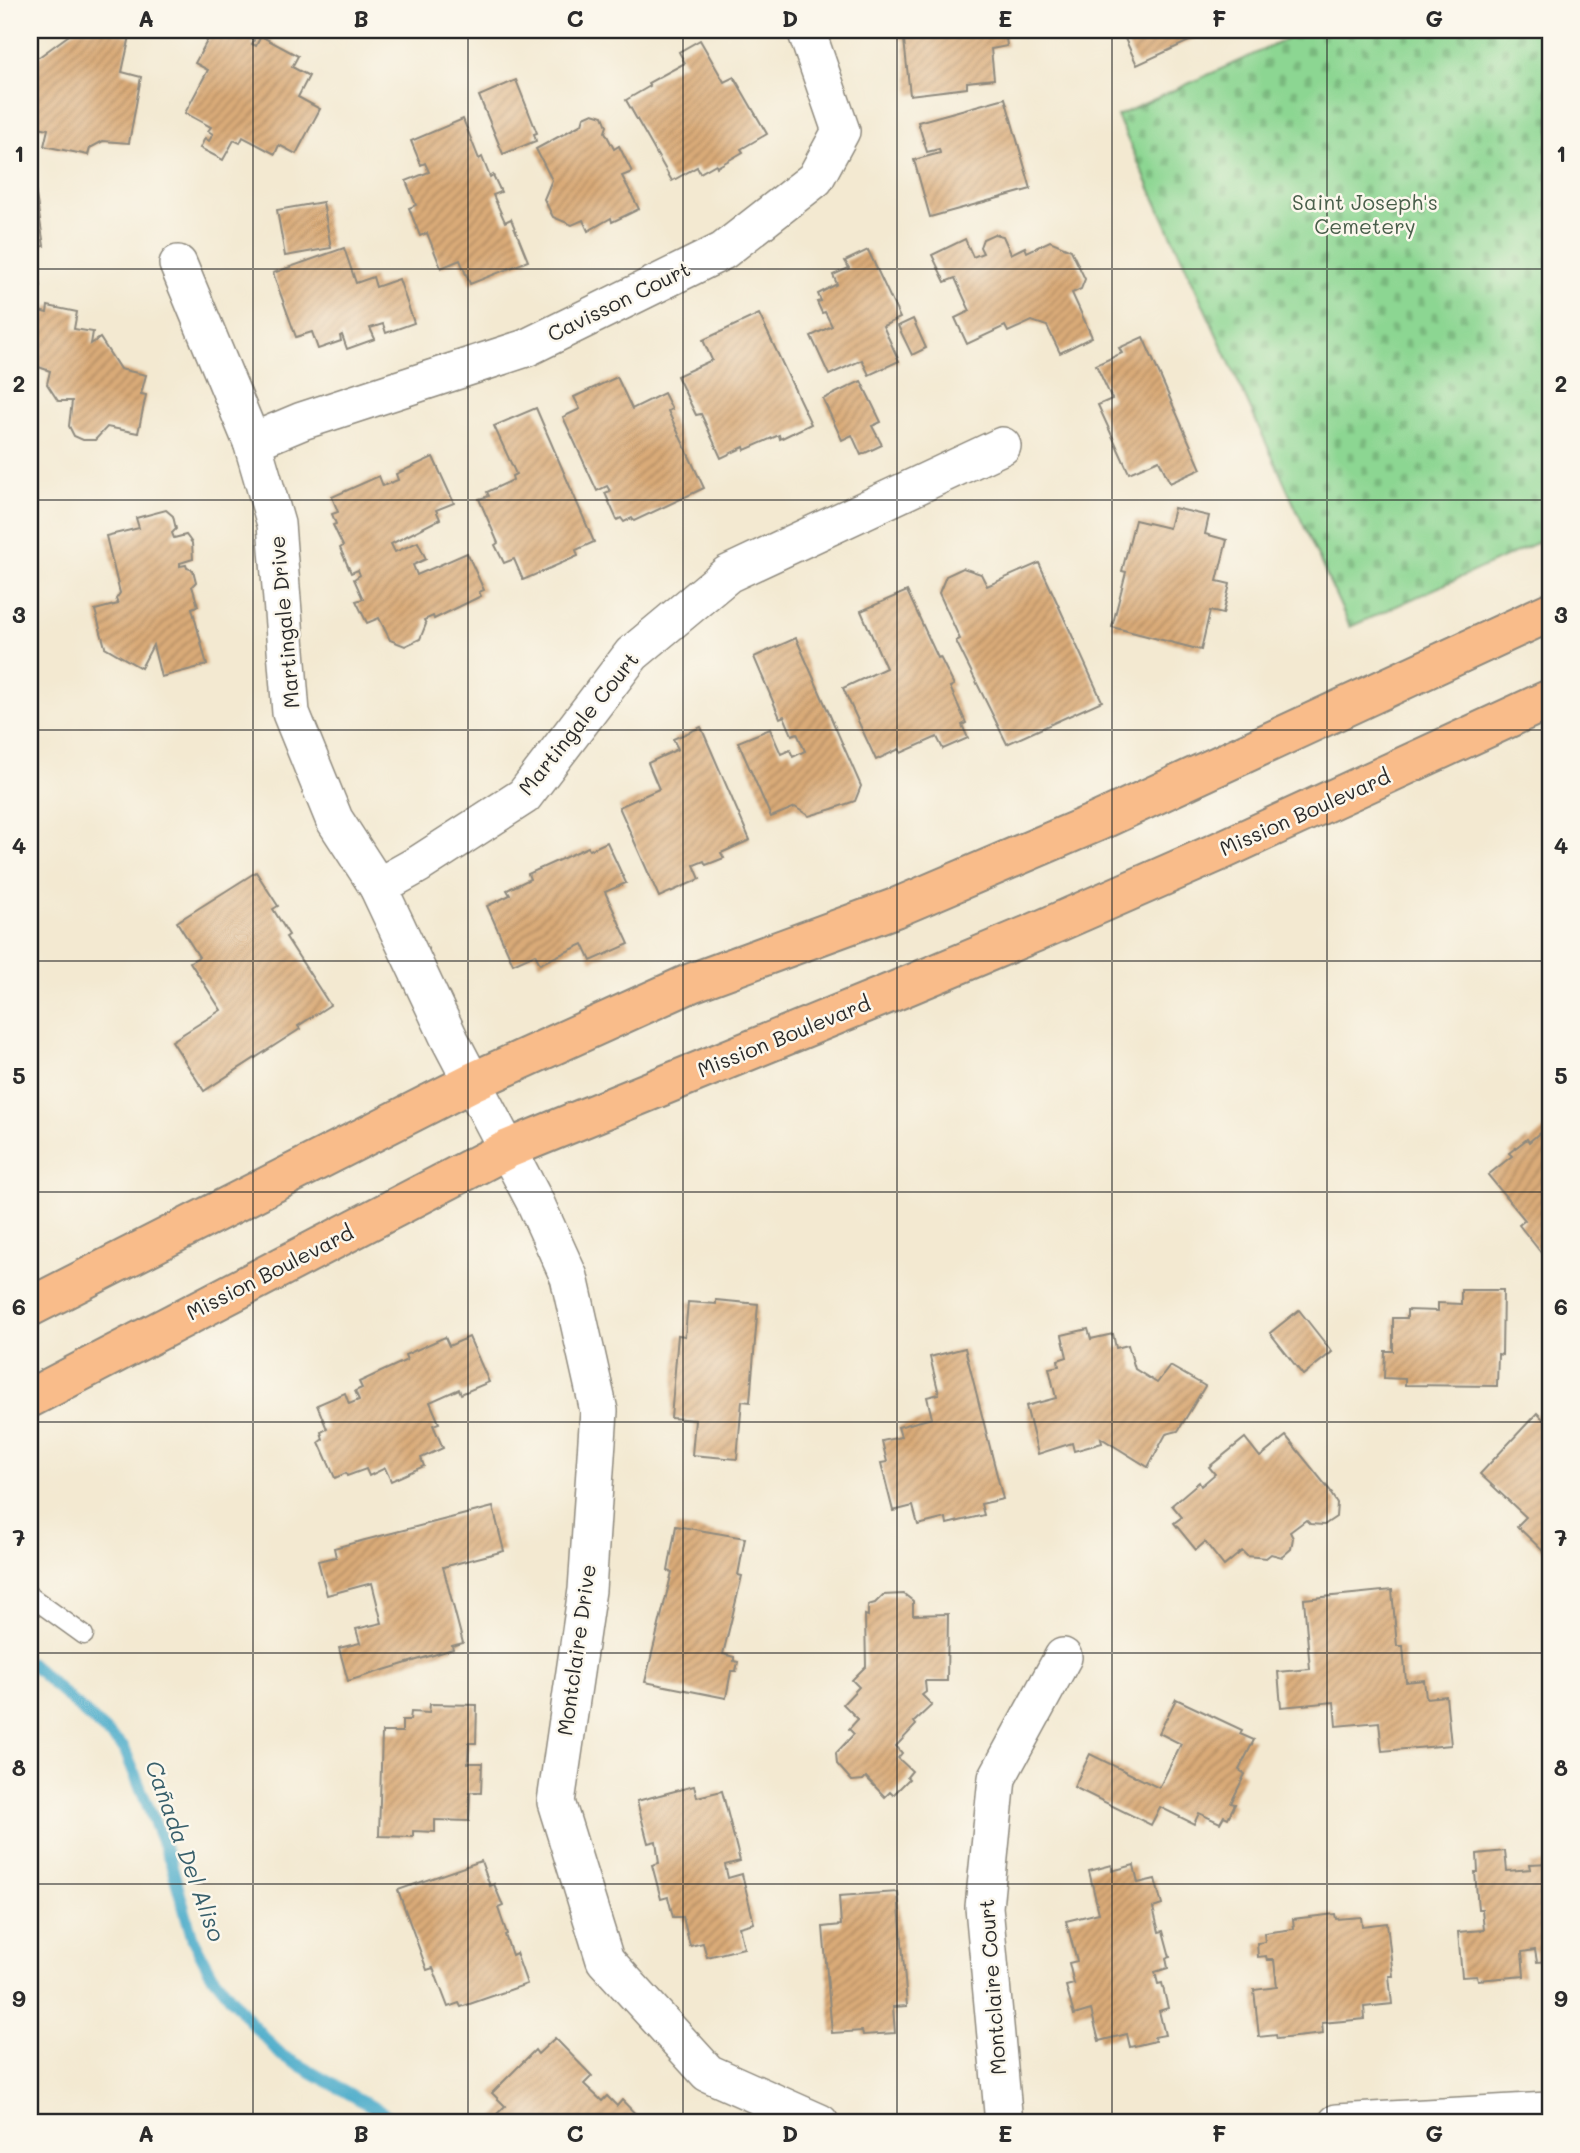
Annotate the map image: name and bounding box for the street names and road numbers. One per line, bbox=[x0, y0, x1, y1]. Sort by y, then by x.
street label: Cavisson Court bbox=[543, 254, 694, 347]
street label: Martingale Drive bbox=[262, 535, 305, 710]
street label: Martingale Court bbox=[512, 646, 644, 800]
street label: Mission Boulevard bbox=[1215, 762, 1394, 861]
street label: Mission Boulevard bbox=[693, 989, 874, 1083]
street label: Mission Boulevard bbox=[181, 1218, 357, 1325]
street label: Montclaire Drive bbox=[550, 1562, 601, 1737]
street label: Montclaire Court bbox=[972, 1898, 1011, 2076]

